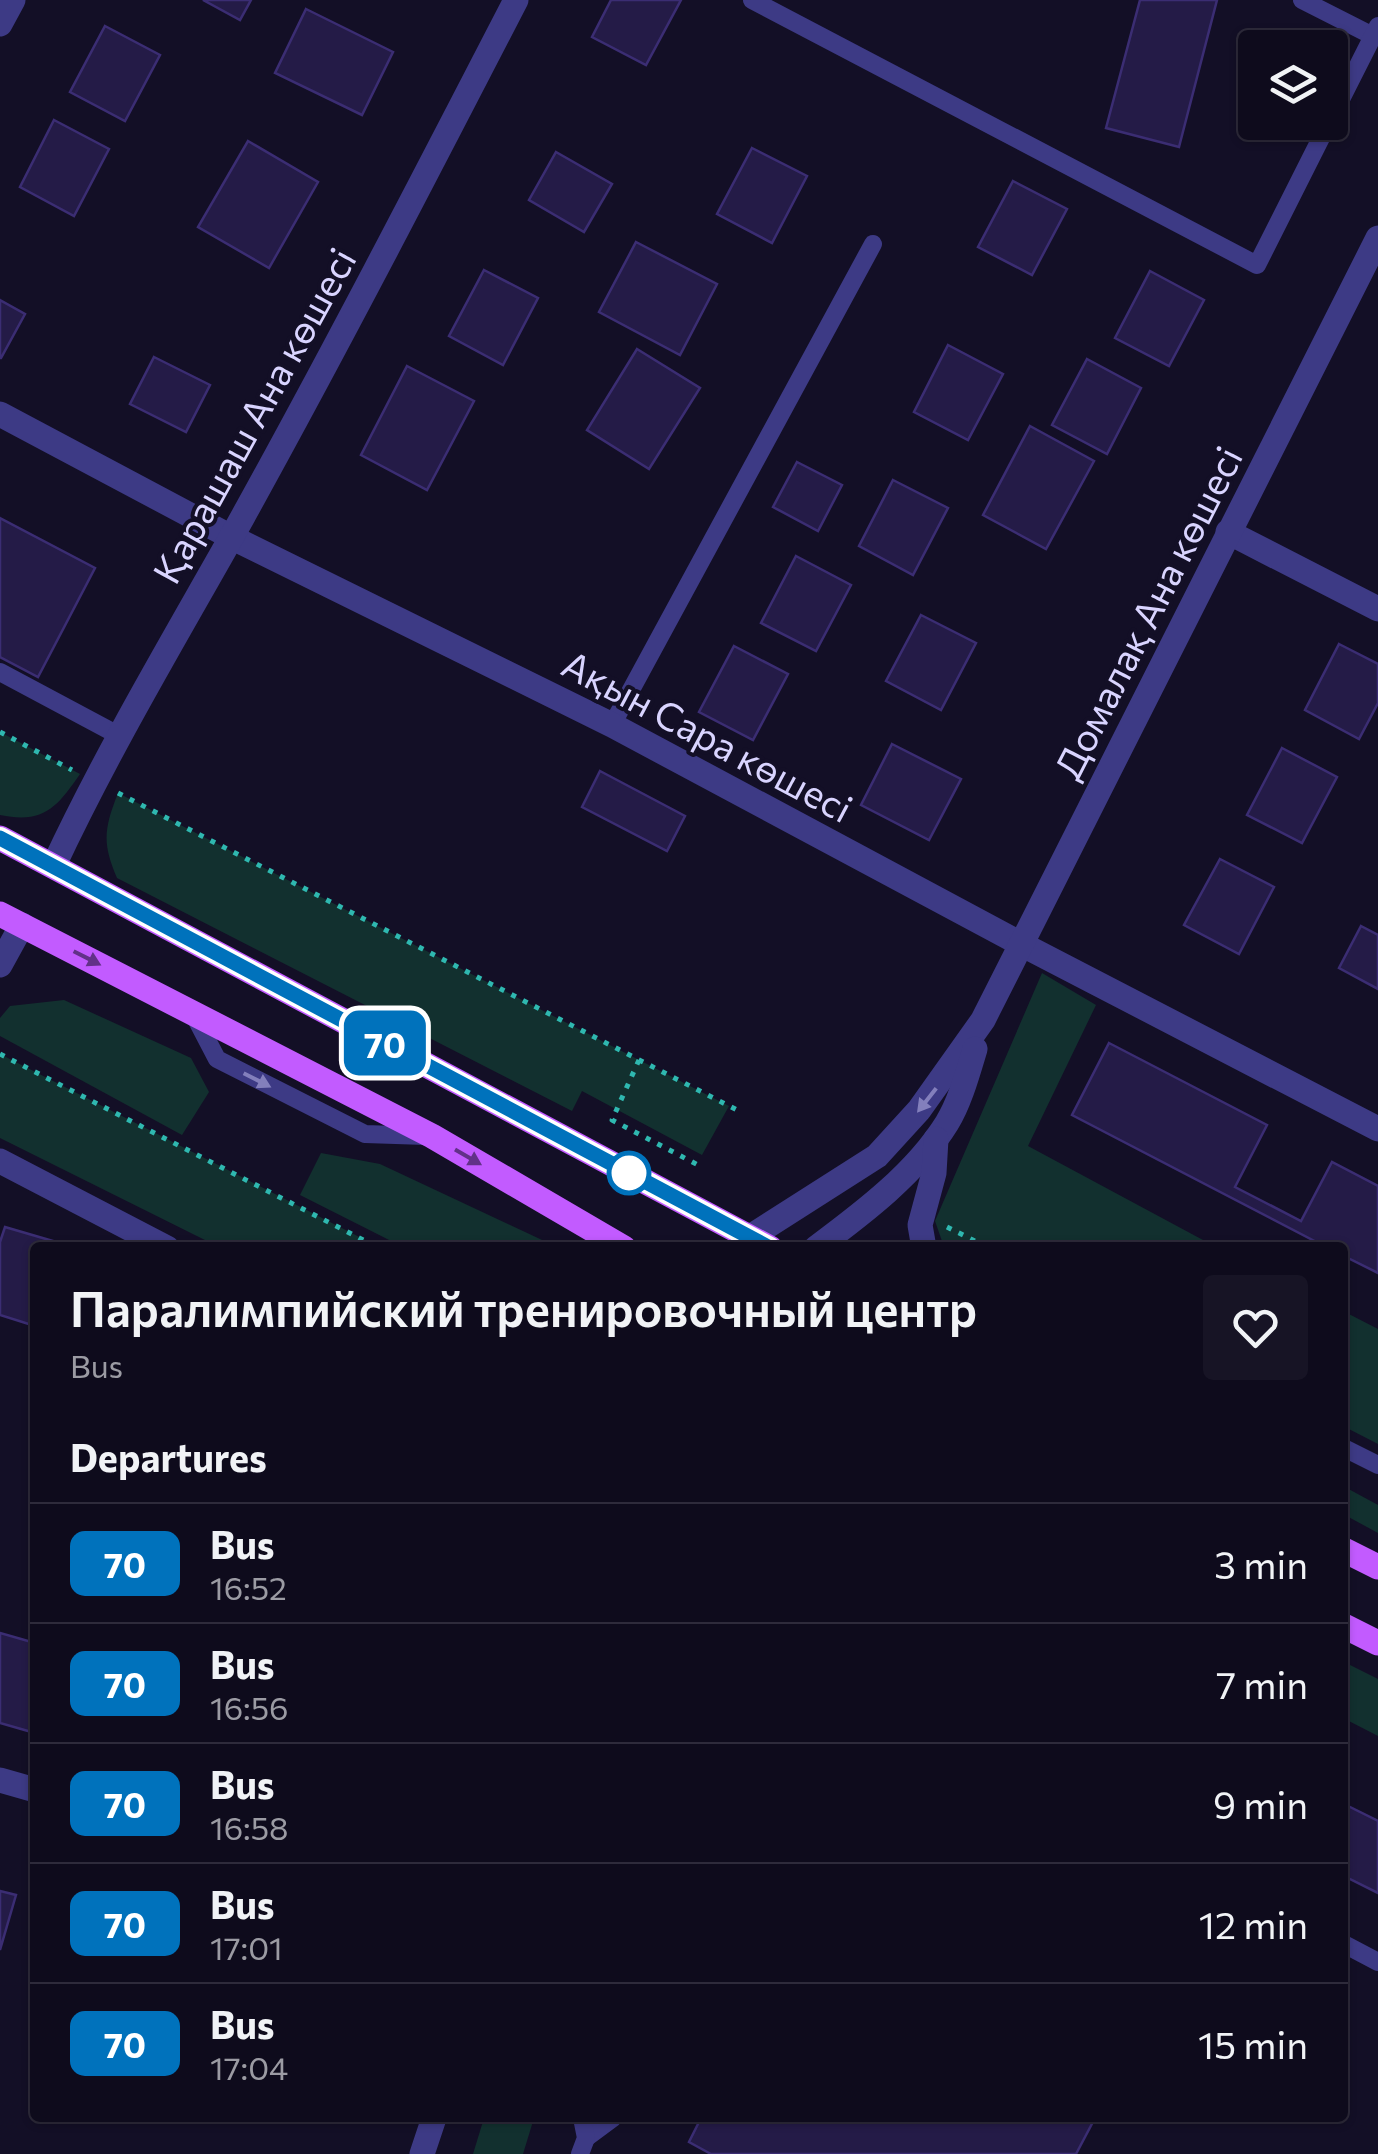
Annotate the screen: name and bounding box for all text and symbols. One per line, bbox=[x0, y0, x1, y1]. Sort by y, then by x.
map controls bbox=[1238, 30, 1348, 140]
button: layers bbox=[1238, 30, 1348, 140]
street label: Қарашаш Ана көшесі bbox=[141, 239, 365, 591]
street label: Домалақ Ана көшесі bbox=[1043, 438, 1251, 786]
street label: Ақын Сара көшесі bbox=[555, 639, 861, 831]
one-way arrow bbox=[72, 949, 101, 966]
line badge: 70 bbox=[340, 1010, 430, 1076]
text: 70 bbox=[364, 1022, 406, 1065]
one-way arrow bbox=[243, 1071, 272, 1088]
one-way arrow bbox=[917, 1087, 938, 1113]
one-way arrow bbox=[454, 1148, 482, 1165]
unlabelled marker bbox=[608, 1152, 650, 1194]
button: heart bbox=[1203, 1275, 1308, 1380]
text: Паралимпийский тренировочный центр bbox=[70, 1278, 977, 1337]
text: Bus bbox=[70, 1345, 123, 1385]
text: Departures bbox=[70, 1433, 267, 1480]
text: Bus bbox=[210, 1520, 275, 1567]
text: 3 min bbox=[1214, 1540, 1308, 1587]
text: 70 bbox=[104, 1542, 146, 1585]
text: 16:52 bbox=[210, 1567, 287, 1607]
text: Bus bbox=[210, 1640, 275, 1687]
text: 7 min bbox=[1216, 1660, 1308, 1707]
text: 70 bbox=[104, 1662, 146, 1705]
text: 16:56 bbox=[210, 1687, 288, 1727]
text: Bus bbox=[210, 1760, 275, 1807]
text: 9 min bbox=[1213, 1780, 1308, 1827]
text: 70 bbox=[104, 1782, 146, 1825]
text: 16:58 bbox=[210, 1807, 288, 1847]
text: Bus bbox=[210, 1880, 275, 1927]
text: 12 min bbox=[1199, 1900, 1308, 1947]
text: 70 bbox=[104, 1902, 146, 1945]
text: 17:01 bbox=[210, 1927, 283, 1967]
text: Bus bbox=[210, 2000, 275, 2047]
text: 15 min bbox=[1198, 2020, 1308, 2067]
text: 70 bbox=[104, 2022, 146, 2065]
text: 17:04 bbox=[210, 2047, 288, 2087]

